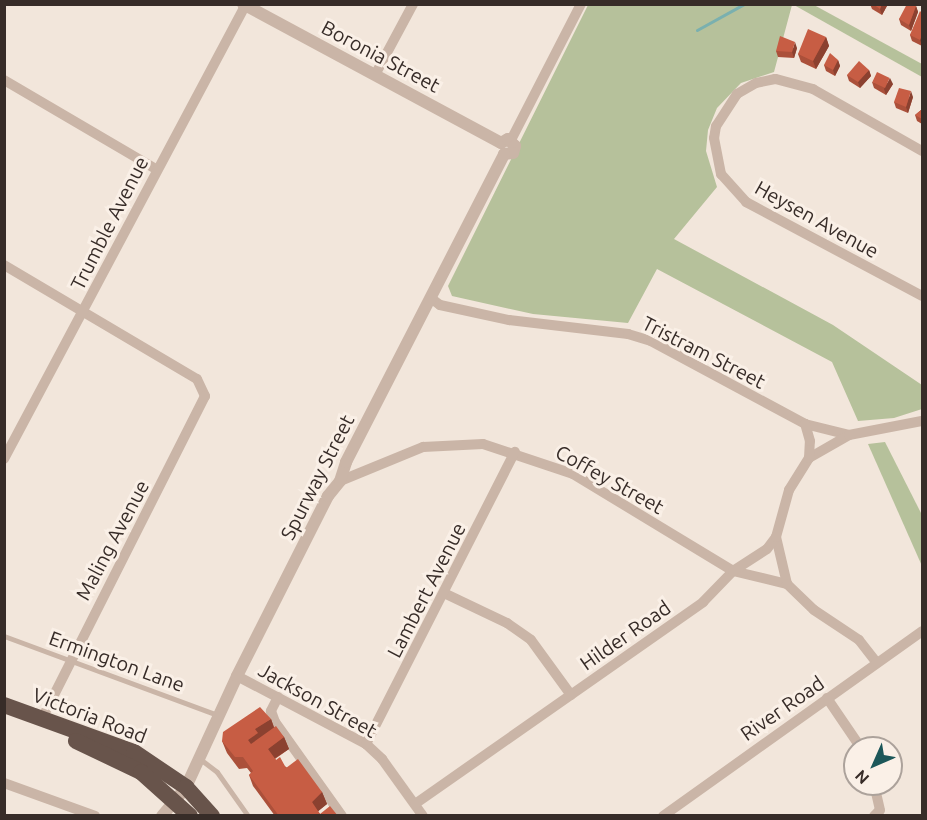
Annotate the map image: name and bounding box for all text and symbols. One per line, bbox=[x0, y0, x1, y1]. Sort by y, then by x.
street label: Boronia Street bbox=[318, 15, 444, 97]
street label: Trumble Avenue bbox=[65, 152, 153, 294]
street label: Heysen Avenue bbox=[751, 175, 883, 263]
street label: Tristram Street bbox=[638, 311, 770, 393]
street label: Spurway Street bbox=[275, 410, 359, 544]
street label: Coffey Street bbox=[552, 439, 668, 519]
street label: Maling Avenue bbox=[70, 476, 154, 604]
street label: Lambert Avenue bbox=[382, 519, 470, 661]
street label: Hilder Road bbox=[575, 595, 675, 675]
street label: Ermington Lane bbox=[46, 625, 188, 697]
street label: Jackson Street bbox=[255, 658, 381, 742]
street label: River Road bbox=[736, 671, 828, 745]
street label: Victoria Road bbox=[29, 682, 151, 748]
north arrow bbox=[843, 736, 903, 796]
text: N bbox=[851, 767, 872, 788]

